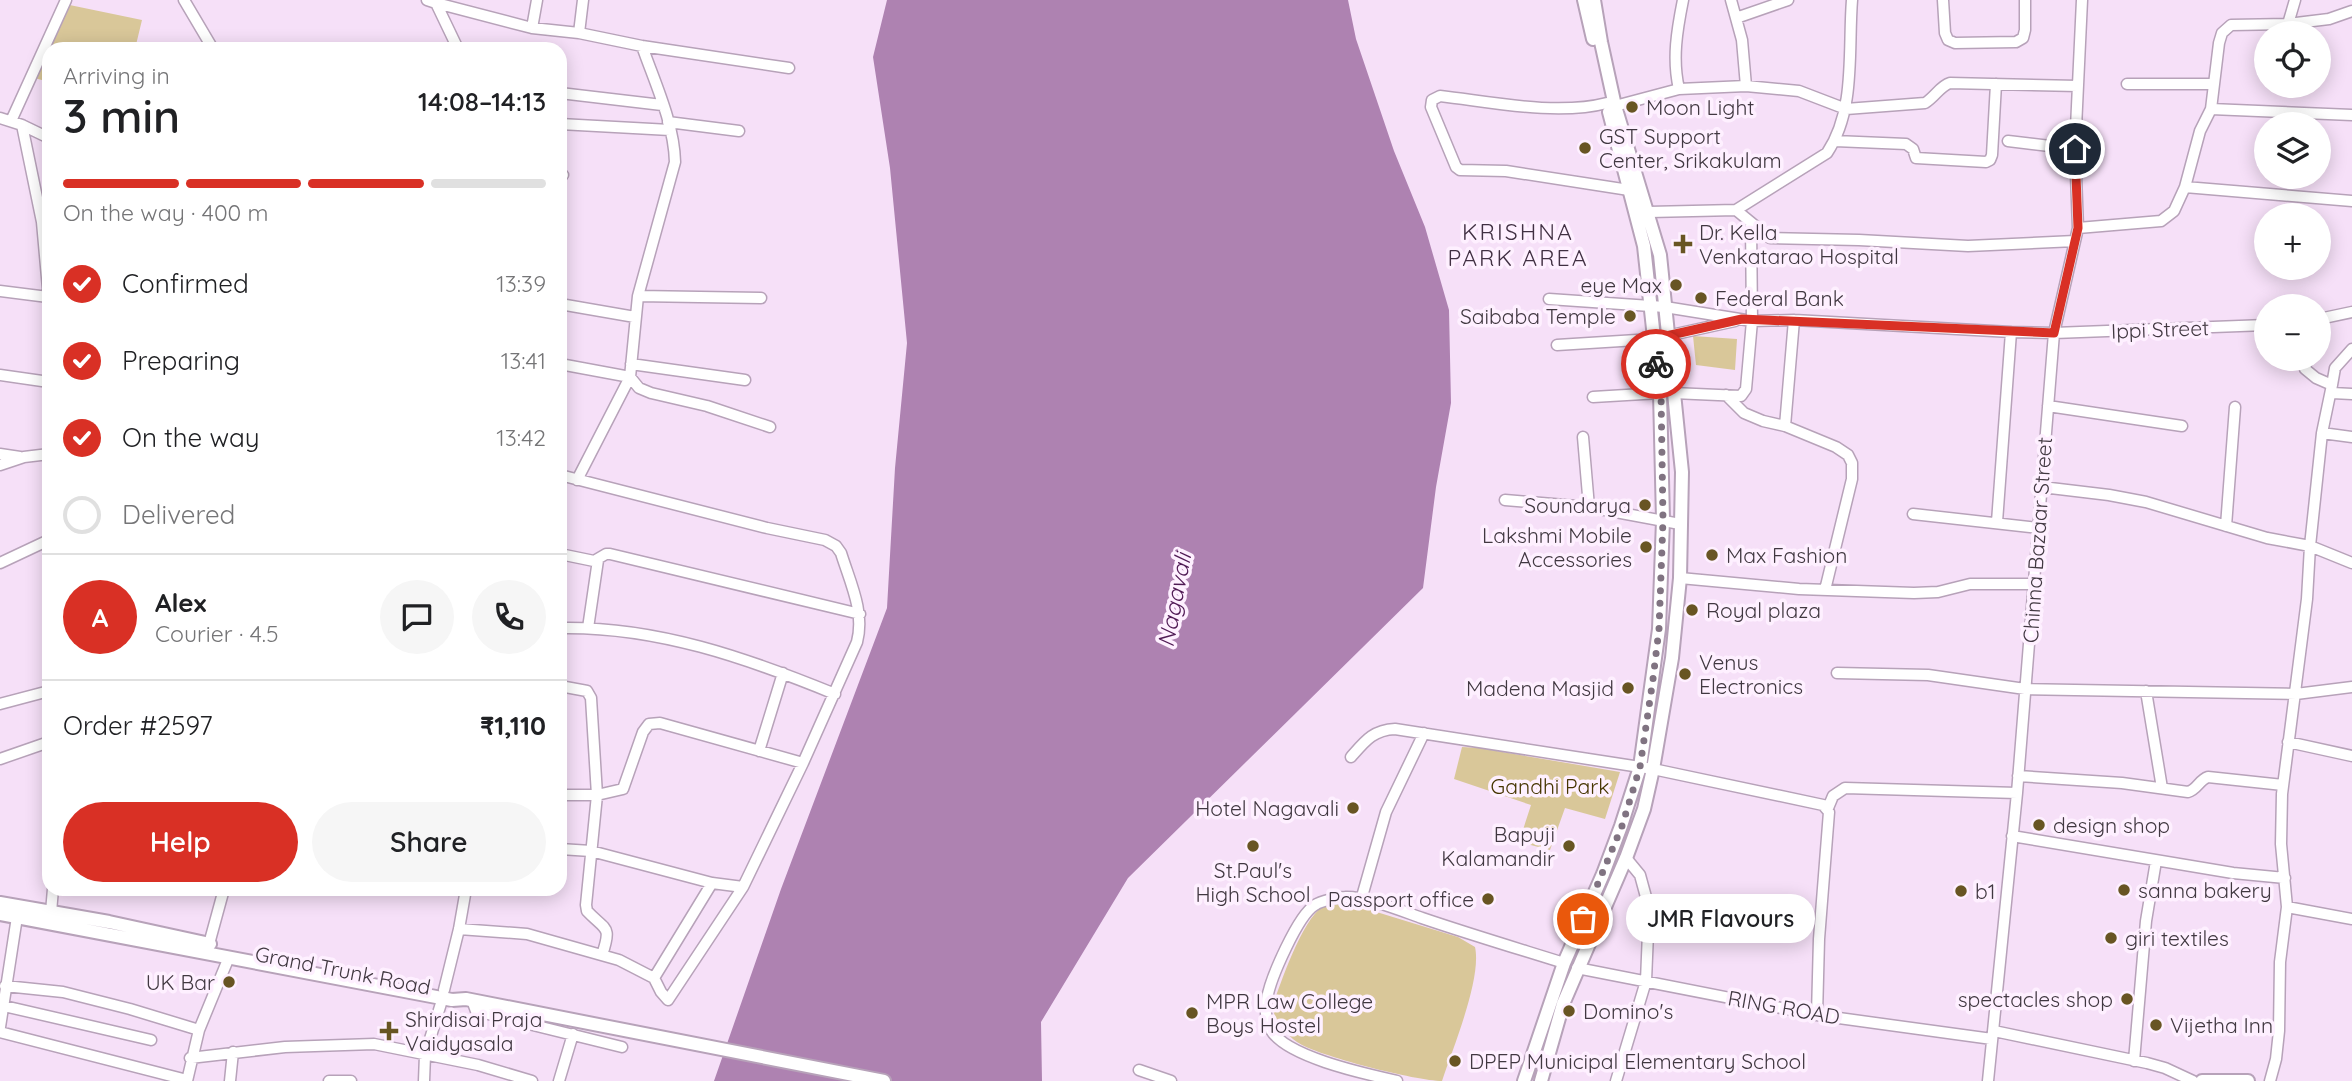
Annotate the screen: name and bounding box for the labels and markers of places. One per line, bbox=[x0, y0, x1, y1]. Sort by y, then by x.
place label: Moon Light bbox=[1646, 94, 1754, 120]
marker: Moon Light bbox=[1624, 99, 1640, 115]
pin bbox=[2045, 119, 2105, 179]
place label: GST Support Center, Srikakulam bbox=[1599, 123, 1782, 173]
marker: GST Support Center, Srikakulam bbox=[1577, 140, 1593, 156]
place label: Dr. Kella Venkatarao Hospital bbox=[1699, 219, 1899, 269]
marker: Dr. Kella Venkatarao Hospital bbox=[1673, 234, 1693, 254]
place label: eye Max bbox=[1581, 272, 1662, 298]
marker: eye Max bbox=[1668, 277, 1684, 293]
place label: Federal Bank bbox=[1715, 285, 1844, 311]
marker: Federal Bank bbox=[1693, 290, 1709, 306]
place label: Saibaba Temple bbox=[1460, 303, 1616, 329]
marker: Saibaba Temple bbox=[1622, 308, 1638, 324]
place label: Soundarya bbox=[1524, 492, 1631, 518]
marker: Soundarya bbox=[1637, 497, 1653, 513]
place label: Lakshmi Mobile Accessories bbox=[1482, 522, 1632, 572]
marker: Lakshmi Mobile Accessories bbox=[1638, 539, 1654, 555]
place label: Max Fashion bbox=[1726, 542, 1847, 568]
marker: Max Fashion bbox=[1704, 547, 1720, 563]
place label: Royal plaza bbox=[1706, 597, 1821, 623]
marker: Royal plaza bbox=[1684, 602, 1700, 618]
place label: Venus Electronics bbox=[1699, 649, 1803, 699]
marker: Venus Electronics bbox=[1677, 666, 1693, 682]
place label: Madena Masjid bbox=[1466, 675, 1614, 701]
marker: Madena Masjid bbox=[1620, 680, 1636, 696]
place label: Hotel Nagavali bbox=[1195, 795, 1339, 821]
marker: Hotel Nagavali bbox=[1345, 800, 1361, 816]
place label: design shop bbox=[2053, 812, 2170, 838]
marker: design shop bbox=[2031, 817, 2047, 833]
place label: Bapuji Kalamandir bbox=[1441, 821, 1555, 871]
marker: St.Paul's High School bbox=[1245, 838, 1261, 854]
marker: Bapuji Kalamandir bbox=[1561, 838, 1577, 854]
place label: St.Paul's High School bbox=[1195, 857, 1311, 907]
place label: sanna bakery bbox=[2138, 877, 2272, 903]
place label: b1 bbox=[1975, 878, 1996, 904]
marker: sanna bakery bbox=[2116, 882, 2132, 898]
marker: b1 bbox=[1953, 883, 1969, 899]
place label: Passport office bbox=[1328, 886, 1474, 912]
pin bbox=[1553, 889, 1613, 949]
marker: Passport office bbox=[1480, 891, 1496, 907]
callout: JMR Flavours bbox=[1625, 894, 1814, 944]
place label: giri textiles bbox=[2125, 925, 2229, 951]
marker: giri textiles bbox=[2103, 930, 2119, 946]
place label: UK Bar bbox=[146, 969, 215, 995]
marker: UK Bar bbox=[221, 974, 237, 990]
place label: spectacles shop bbox=[1958, 986, 2113, 1012]
place label: MPR Law College Boys Hostel bbox=[1206, 988, 1373, 1038]
marker: spectacles shop bbox=[2119, 991, 2135, 1007]
place label: Domino's bbox=[1583, 998, 1673, 1024]
marker: Domino's bbox=[1561, 1003, 1577, 1019]
marker: MPR Law College Boys Hostel bbox=[1184, 1005, 1200, 1021]
place label: Shirdisai Praja Vaidyasala bbox=[405, 1006, 543, 1056]
place label: Vijetha Inn bbox=[2170, 1012, 2273, 1038]
marker: Vijetha Inn bbox=[2148, 1017, 2164, 1033]
marker: Shirdisai Praja Vaidyasala bbox=[379, 1021, 399, 1041]
place label: DPEP Municipal Elementary School bbox=[1469, 1048, 1806, 1074]
marker: DPEP Municipal Elementary School bbox=[1447, 1053, 1463, 1069]

